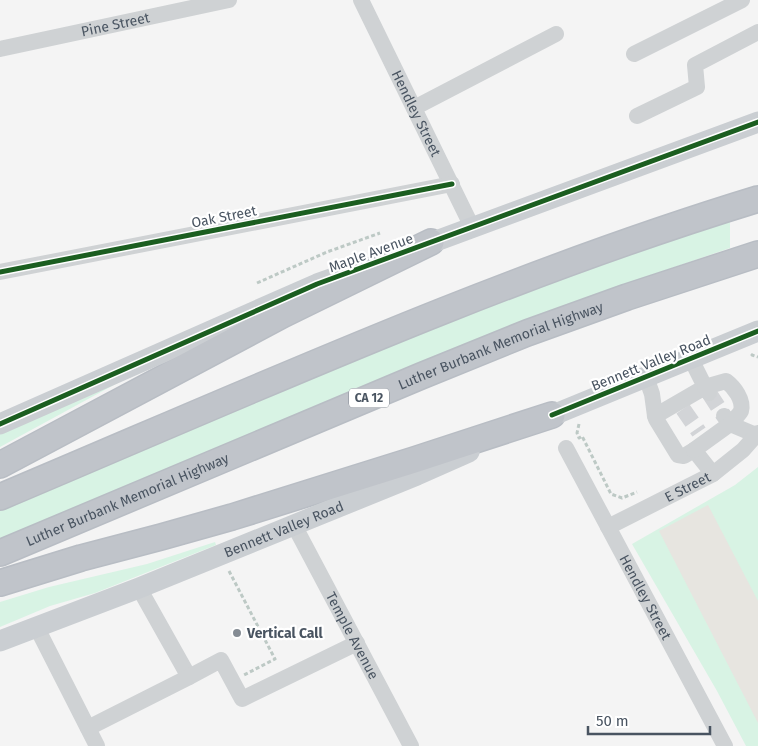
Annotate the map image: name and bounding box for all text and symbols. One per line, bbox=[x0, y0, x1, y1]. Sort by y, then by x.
street label: Pine Street bbox=[80, 9, 152, 40]
street label: Hendley Street bbox=[388, 67, 445, 160]
street label: Oak Street bbox=[190, 202, 259, 232]
street label: Maple Avenue bbox=[326, 230, 416, 276]
street label: Luther Burbank Memorial Highway bbox=[396, 298, 605, 393]
street label: Bennett Valley Road bbox=[589, 331, 713, 395]
road number: CA 12 bbox=[349, 388, 389, 408]
street label: Luther Burbank Memorial Highway bbox=[23, 449, 231, 550]
street label: E Street bbox=[662, 468, 714, 506]
street label: Bennett Valley Road bbox=[222, 497, 346, 561]
street label: Hendley Street bbox=[616, 552, 676, 643]
street label: Temple Avenue bbox=[322, 589, 383, 682]
place label: Vertical Call bbox=[246, 625, 323, 642]
marker: Vertical Call bbox=[231, 627, 243, 639]
scale bar bbox=[588, 704, 710, 736]
text: 50 m bbox=[596, 712, 629, 730]

